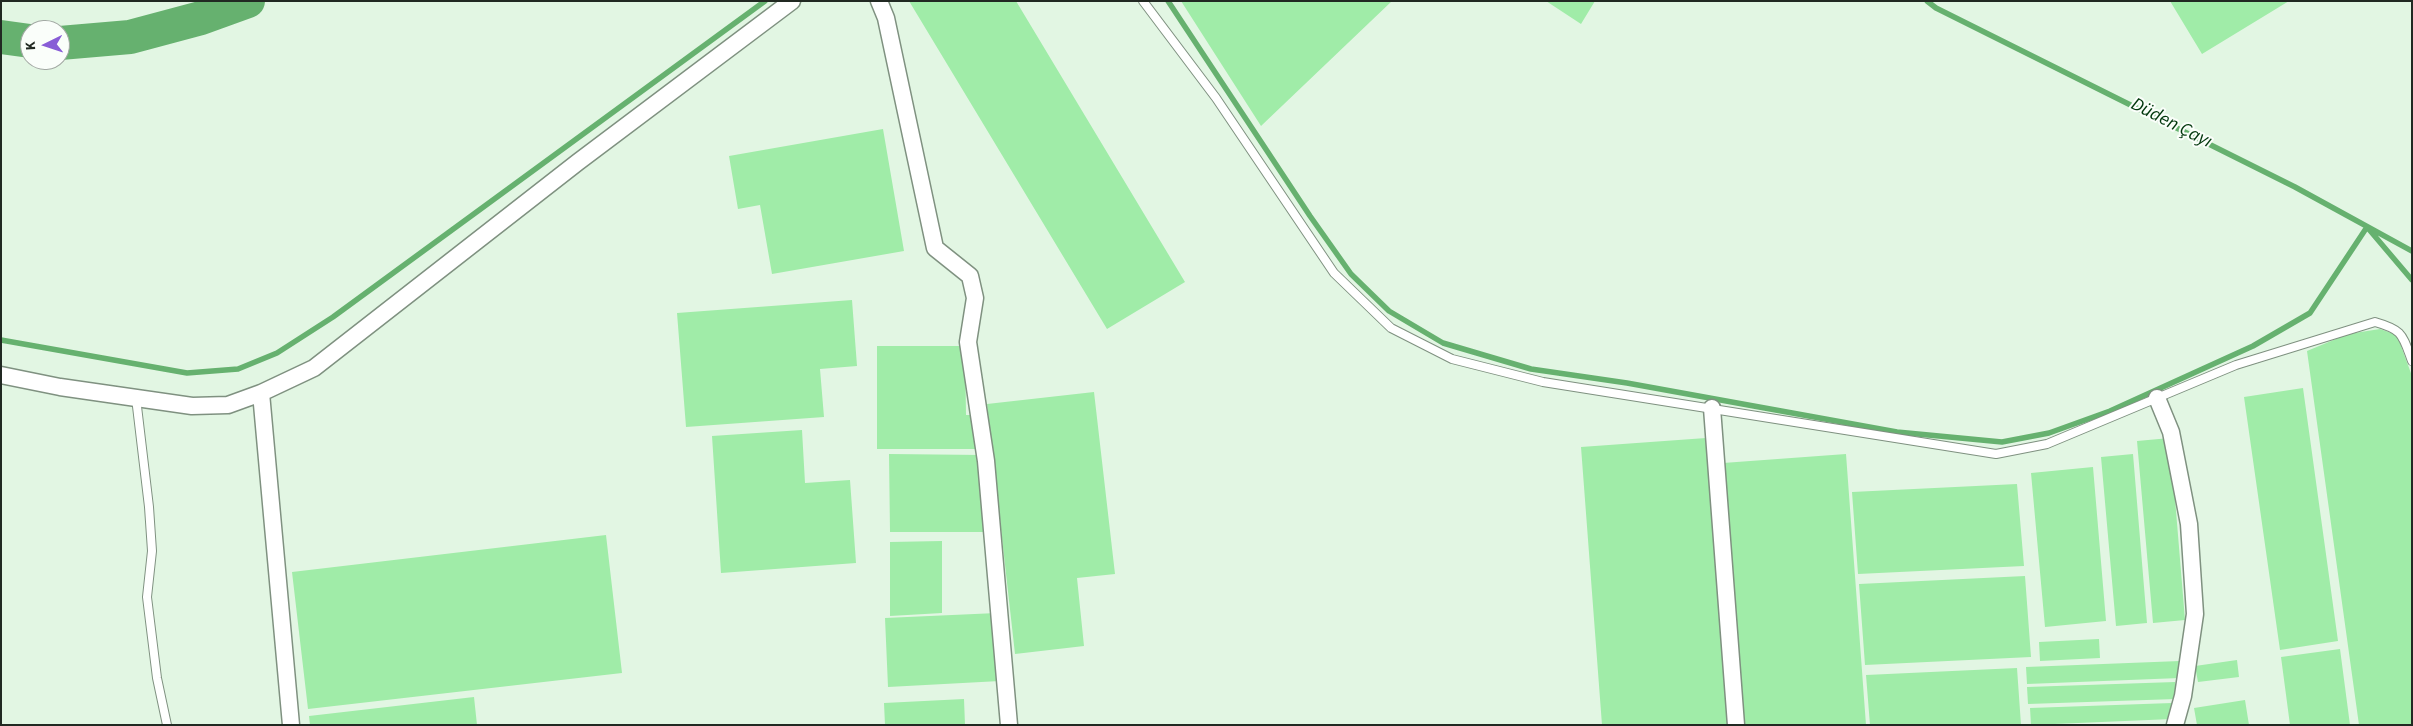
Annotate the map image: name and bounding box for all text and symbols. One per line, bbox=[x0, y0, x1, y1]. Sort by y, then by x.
north arrow bbox=[20, 20, 70, 70]
text: K bbox=[21, 41, 41, 51]
water label: Düden Çayı bbox=[2127, 94, 2215, 154]

